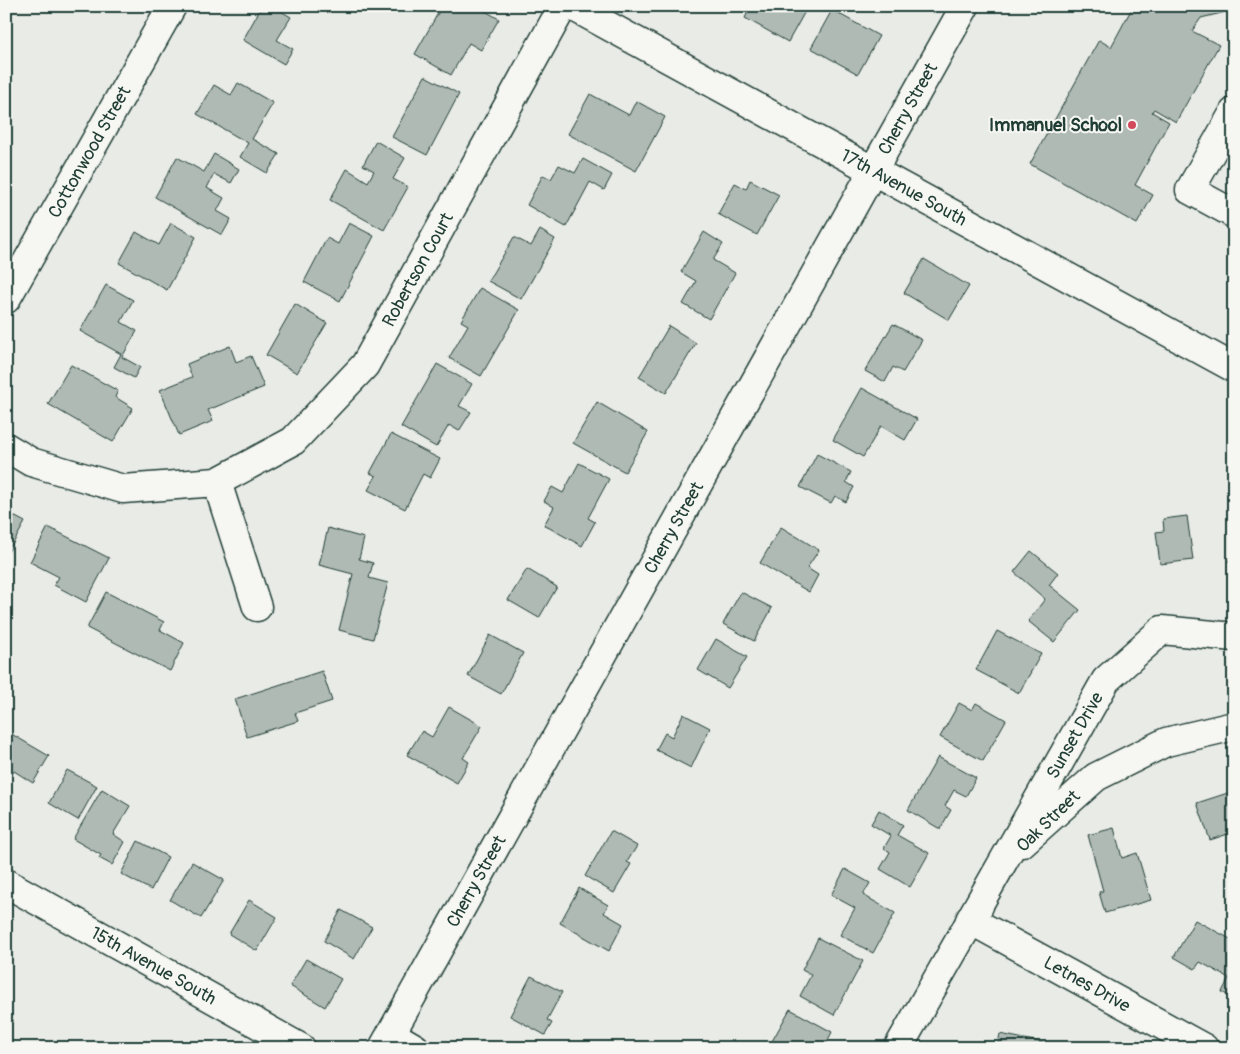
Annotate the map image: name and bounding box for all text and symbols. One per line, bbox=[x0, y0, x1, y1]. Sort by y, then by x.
street label: Cherry Street bbox=[873, 58, 943, 159]
street label: Cottonwood Street bbox=[43, 81, 137, 222]
place label: Immanuel School bbox=[989, 114, 1122, 137]
marker: Immanuel School bbox=[1126, 119, 1138, 131]
street label: 17th Avenue South bbox=[836, 144, 971, 232]
street label: Robertson Court bbox=[377, 208, 459, 331]
street label: Cherry Street bbox=[639, 477, 709, 578]
street label: Sunset Drive bbox=[1041, 688, 1109, 783]
street label: Oak Street bbox=[1012, 785, 1086, 857]
street label: Cherry Street bbox=[442, 831, 512, 932]
street label: 15th Avenue South bbox=[86, 922, 220, 1010]
street label: Letnes Drive bbox=[1039, 951, 1134, 1018]

